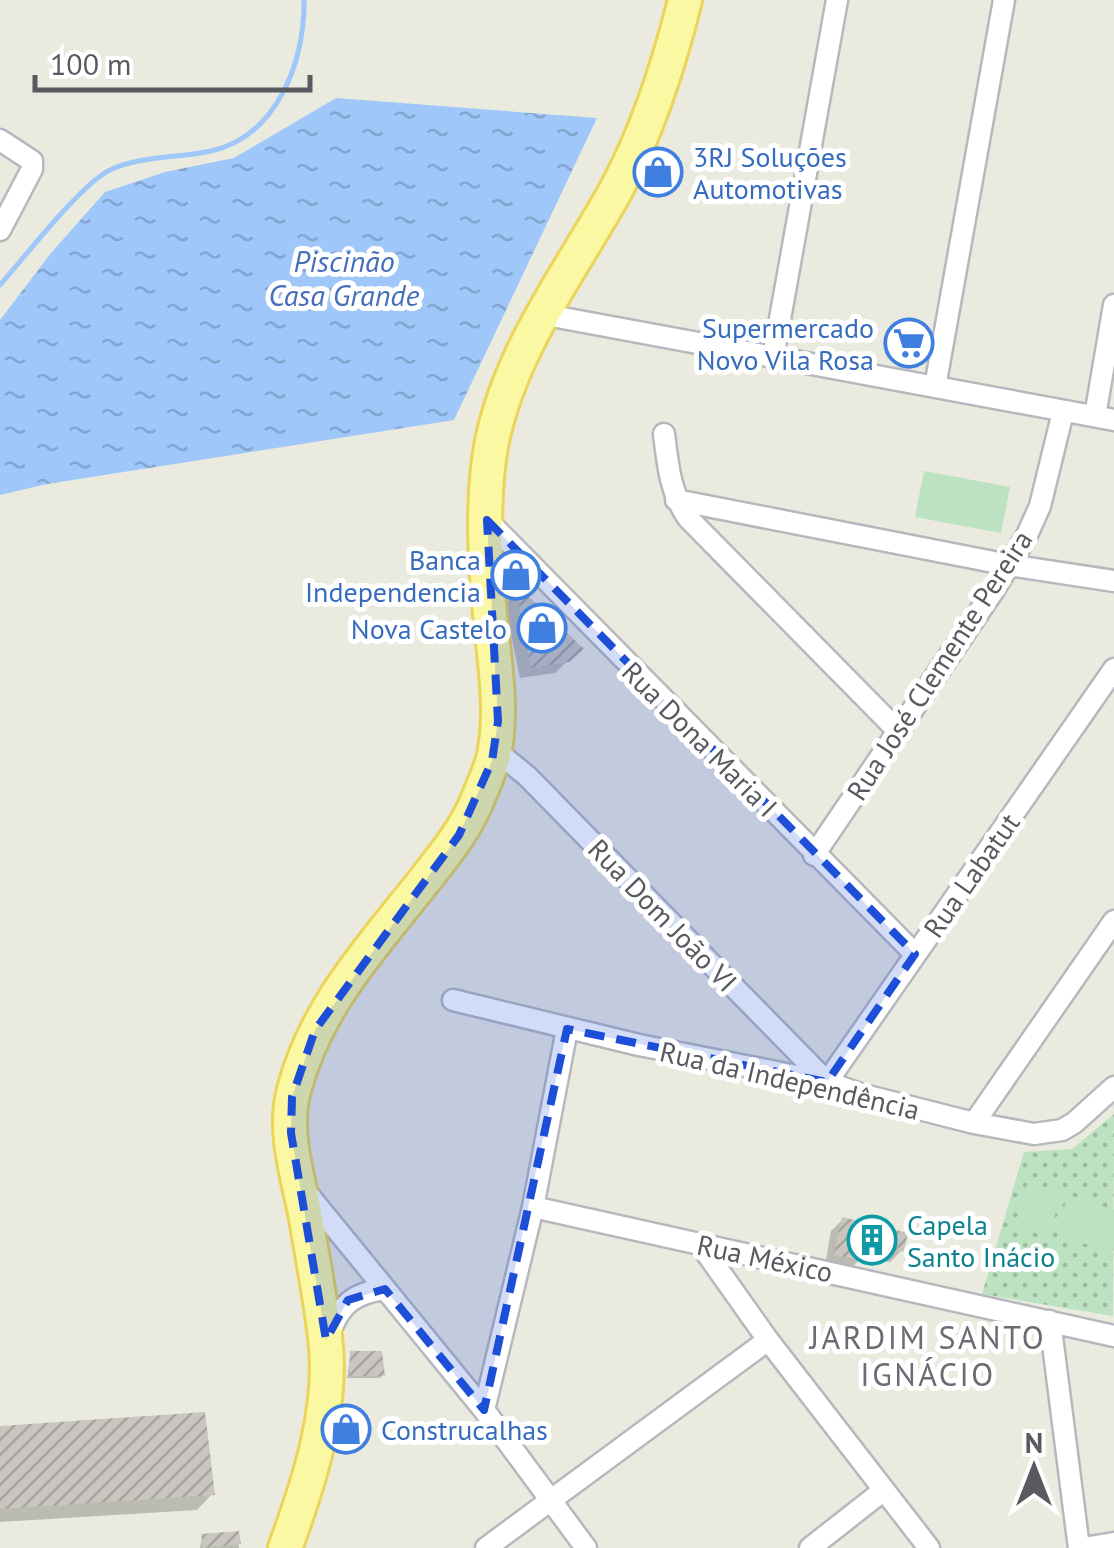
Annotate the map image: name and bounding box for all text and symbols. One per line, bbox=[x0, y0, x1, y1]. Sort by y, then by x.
scale bar bbox=[35, 30, 310, 92]
text: 100 m bbox=[50, 44, 131, 83]
place label: 3RJ Soluções Automotivas bbox=[693, 138, 847, 207]
shop icon: 3RJ Soluções Automotivas bbox=[632, 146, 684, 198]
water label: Piscinão Casa Grande bbox=[268, 241, 420, 314]
place label: Supermercado Novo Vila Rosa bbox=[697, 309, 874, 378]
supermarket icon: Supermercado Novo Vila Rosa bbox=[883, 317, 935, 369]
street label: Rua José Clemente Pereira bbox=[838, 523, 1040, 807]
place label: Banca Independencia bbox=[305, 541, 481, 610]
shop icon: Banca Independencia bbox=[490, 549, 542, 601]
shop icon: Nova Castelo bbox=[516, 602, 568, 654]
place label: Nova Castelo bbox=[351, 610, 507, 647]
street label: Rua Dona Maria I bbox=[614, 653, 786, 825]
street label: Rua Labatut bbox=[915, 805, 1028, 944]
street label: Rua Dom João VI bbox=[581, 831, 745, 999]
street label: Rua da Independência bbox=[657, 1032, 923, 1128]
place label: Capela Santo Inácio bbox=[907, 1206, 1055, 1275]
building icon: Capela Santo Inácio bbox=[846, 1214, 898, 1266]
street label: Rua México bbox=[694, 1226, 836, 1290]
district label: JARDIM SANTO IGNÁCIO bbox=[808, 1316, 1046, 1395]
shop icon: Construcalhas bbox=[320, 1403, 372, 1455]
place label: Construcalhas bbox=[381, 1411, 548, 1448]
north arrow bbox=[984, 1418, 1084, 1518]
text: N bbox=[1025, 1424, 1043, 1461]

